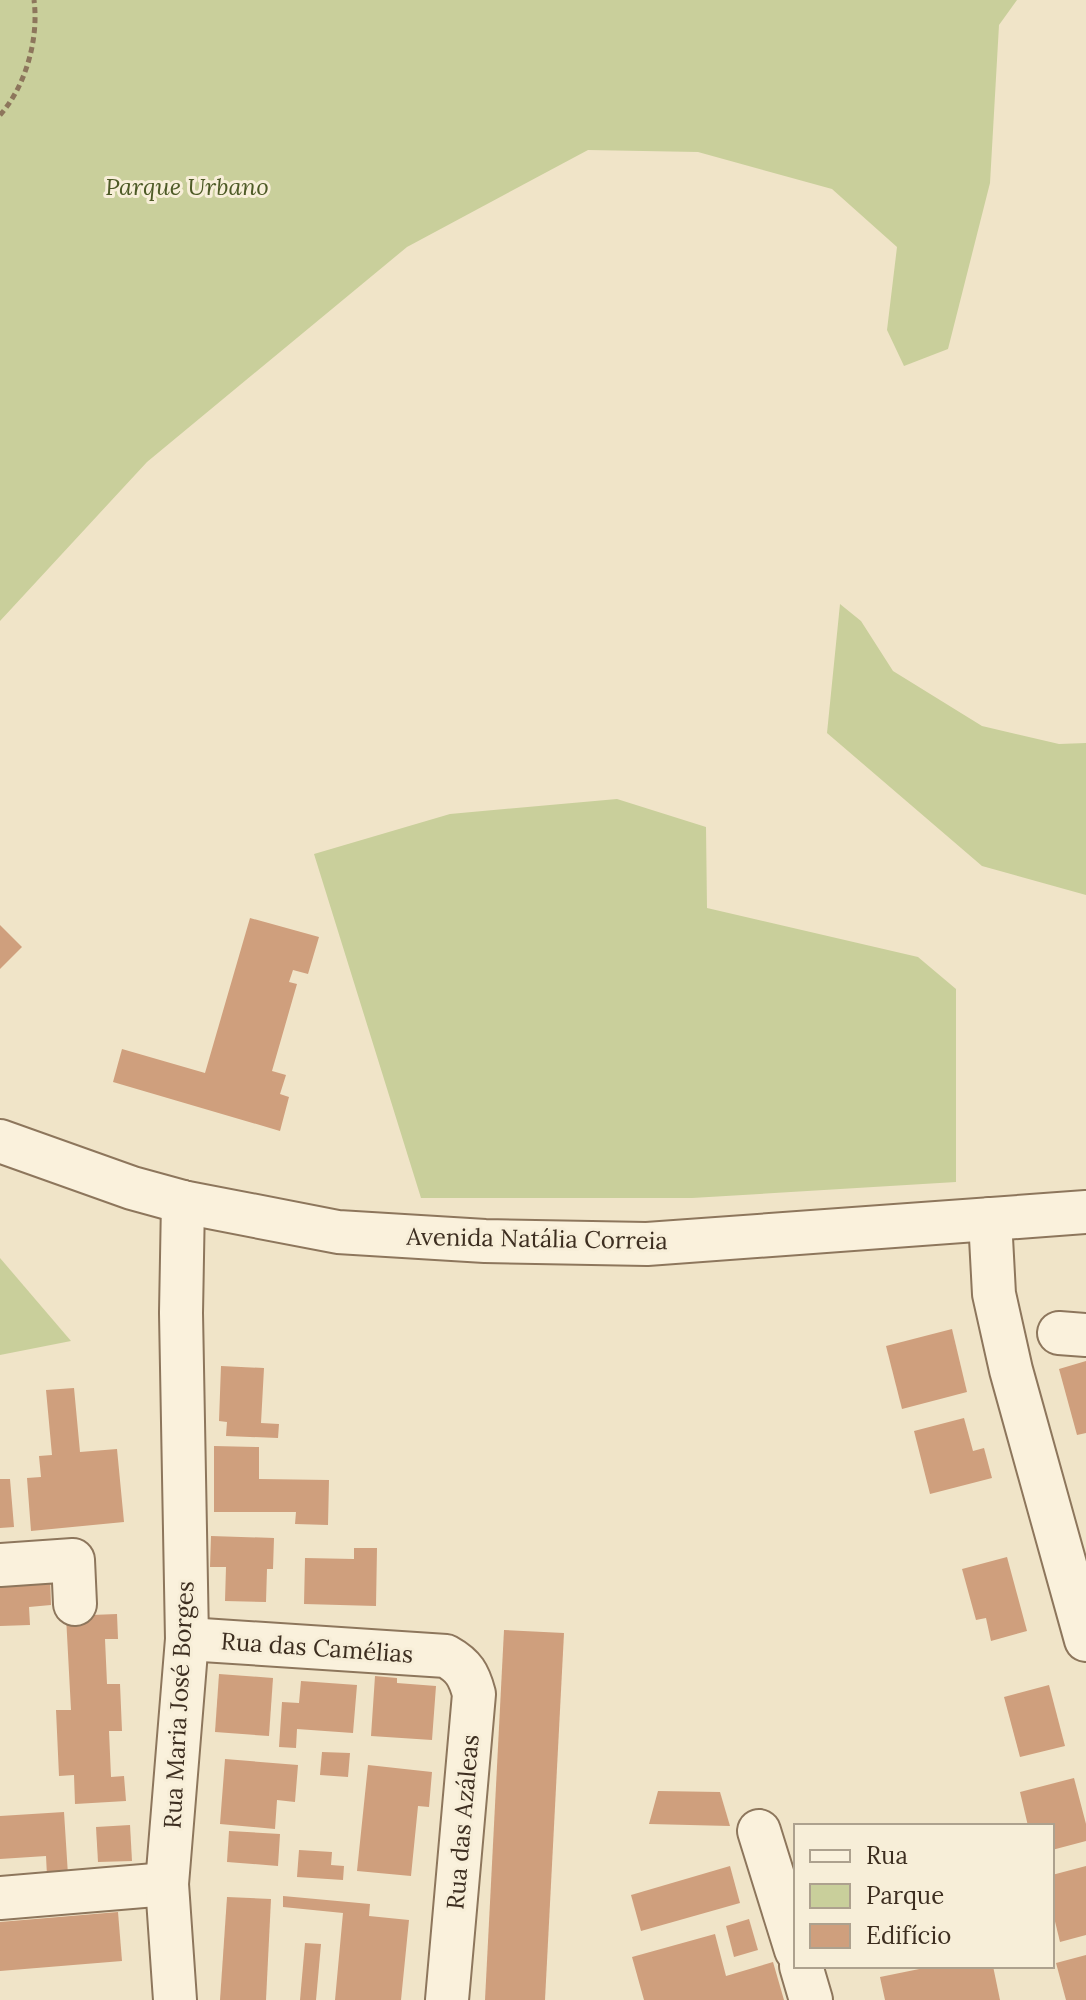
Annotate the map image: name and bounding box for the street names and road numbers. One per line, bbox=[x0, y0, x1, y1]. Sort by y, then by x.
street label: Avenida Natália Correia bbox=[405, 1221, 668, 1256]
street label: Rua Maria José Borges bbox=[157, 1580, 200, 1830]
street label: Rua das Camélias bbox=[220, 1625, 414, 1670]
street label: Rua das Azáleas bbox=[439, 1733, 486, 1911]

